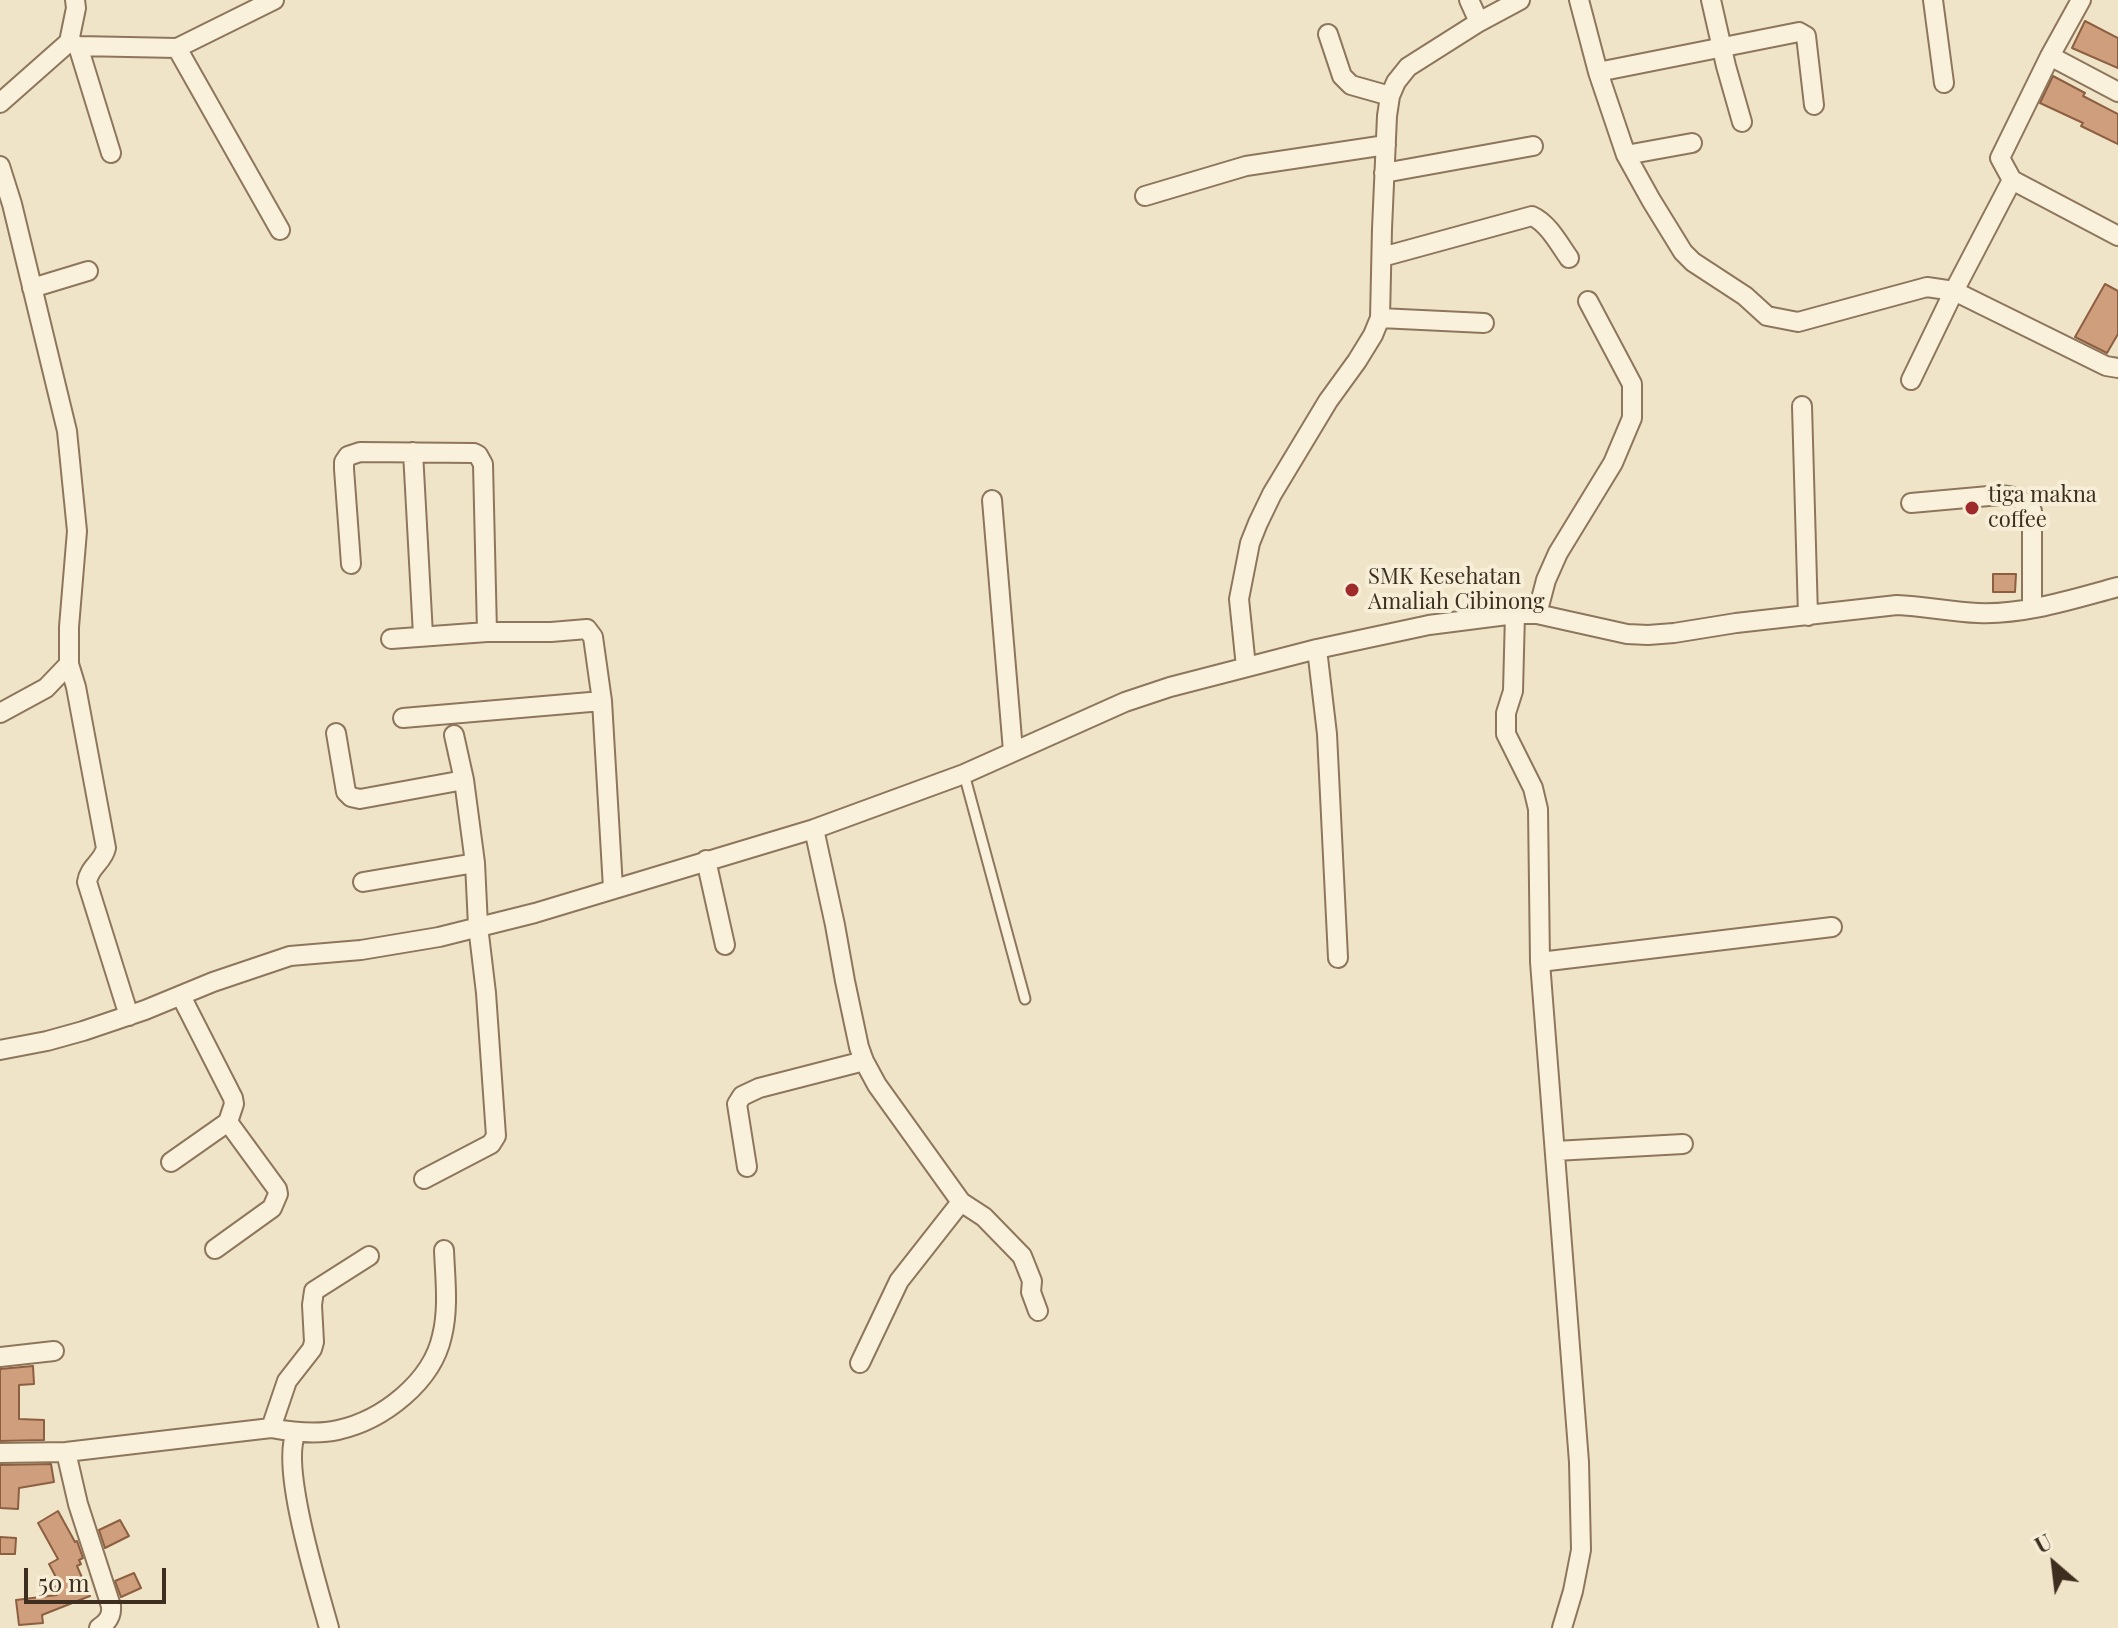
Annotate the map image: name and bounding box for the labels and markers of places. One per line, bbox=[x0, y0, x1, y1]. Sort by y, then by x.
place label: tiga makna coffee bbox=[1988, 482, 2097, 534]
marker: tiga makna coffee bbox=[1963, 499, 1981, 517]
place label: SMK Kesehatan Amaliah Cibinong bbox=[1368, 564, 1545, 616]
marker: SMK Kesehatan Amaliah Cibinong bbox=[1343, 581, 1361, 599]

